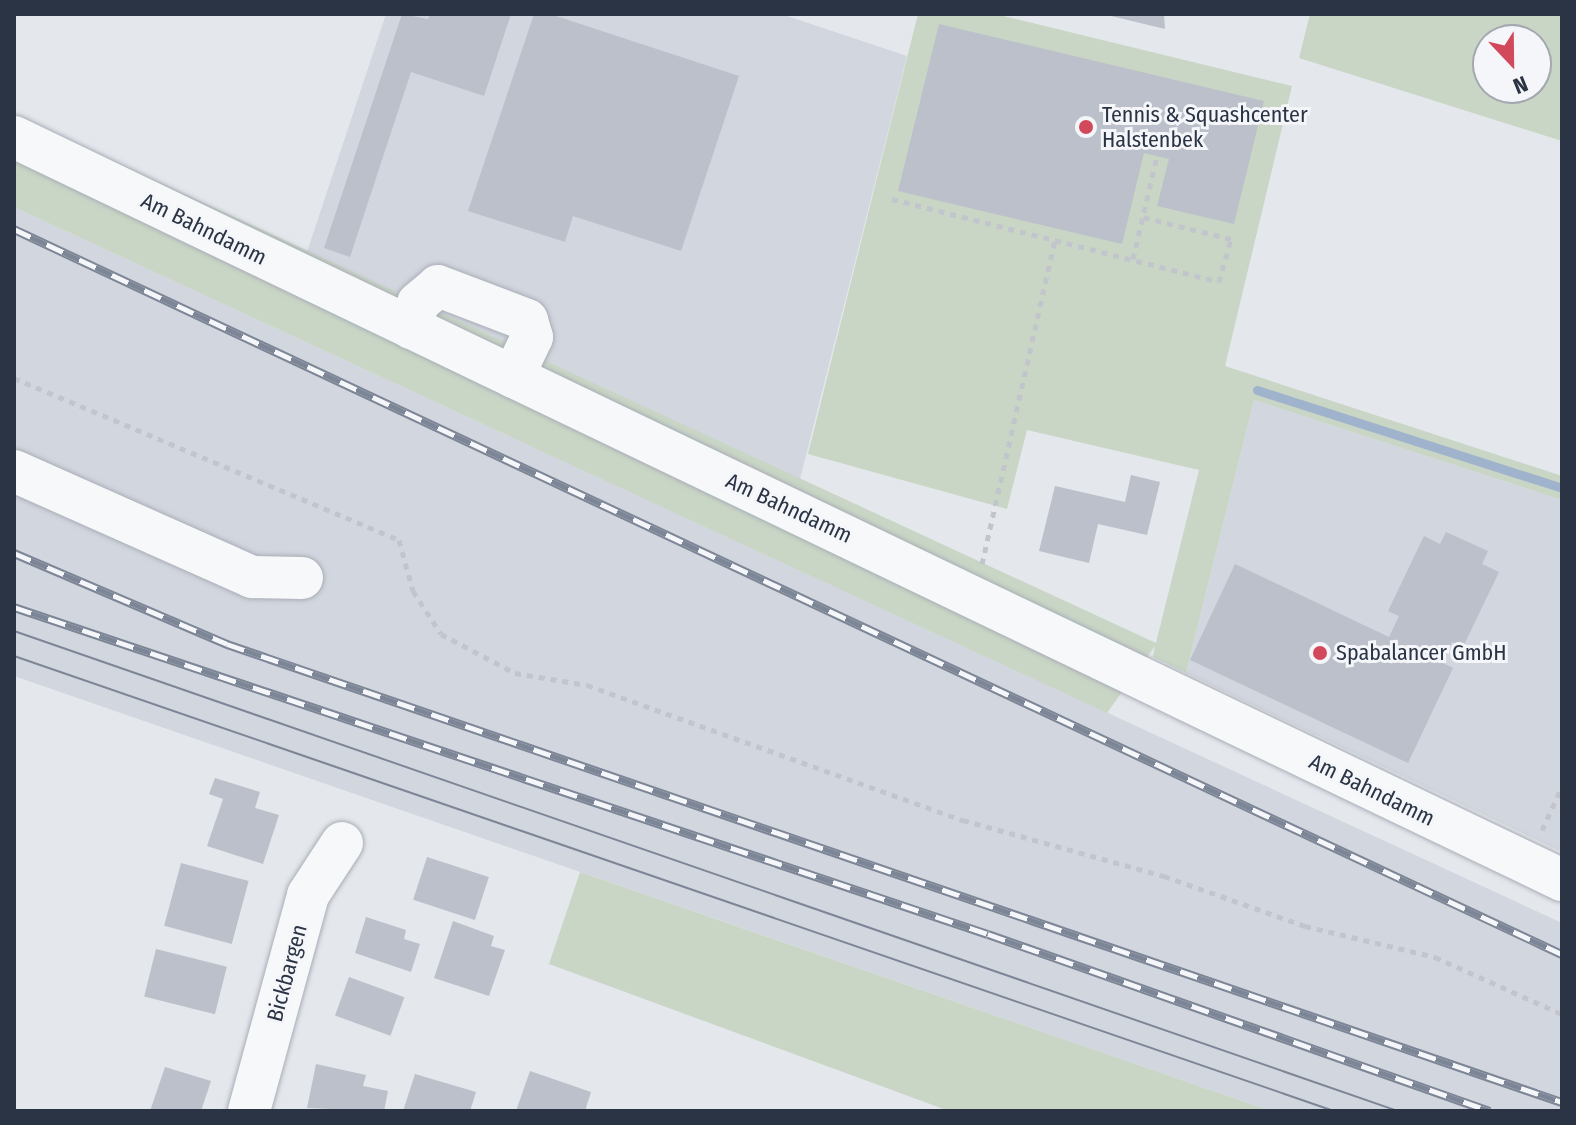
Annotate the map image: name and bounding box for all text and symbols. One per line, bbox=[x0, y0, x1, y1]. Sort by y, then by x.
north arrow bbox=[1472, 24, 1552, 104]
text: N bbox=[1509, 70, 1532, 100]
place label: Tennis & Squashcenter Halstenbek bbox=[1102, 101, 1308, 152]
marker: Tennis & Squashcenter Halstenbek bbox=[1077, 118, 1095, 136]
street label: Am Bahndamm bbox=[137, 187, 271, 271]
street label: Am Bahndamm bbox=[722, 467, 856, 549]
place label: Spabalancer GmbH bbox=[1336, 640, 1507, 666]
marker: Spabalancer GmbH bbox=[1311, 644, 1329, 662]
street label: Am Bahndamm bbox=[1305, 748, 1439, 832]
street label: Bickbargen bbox=[261, 922, 313, 1024]

